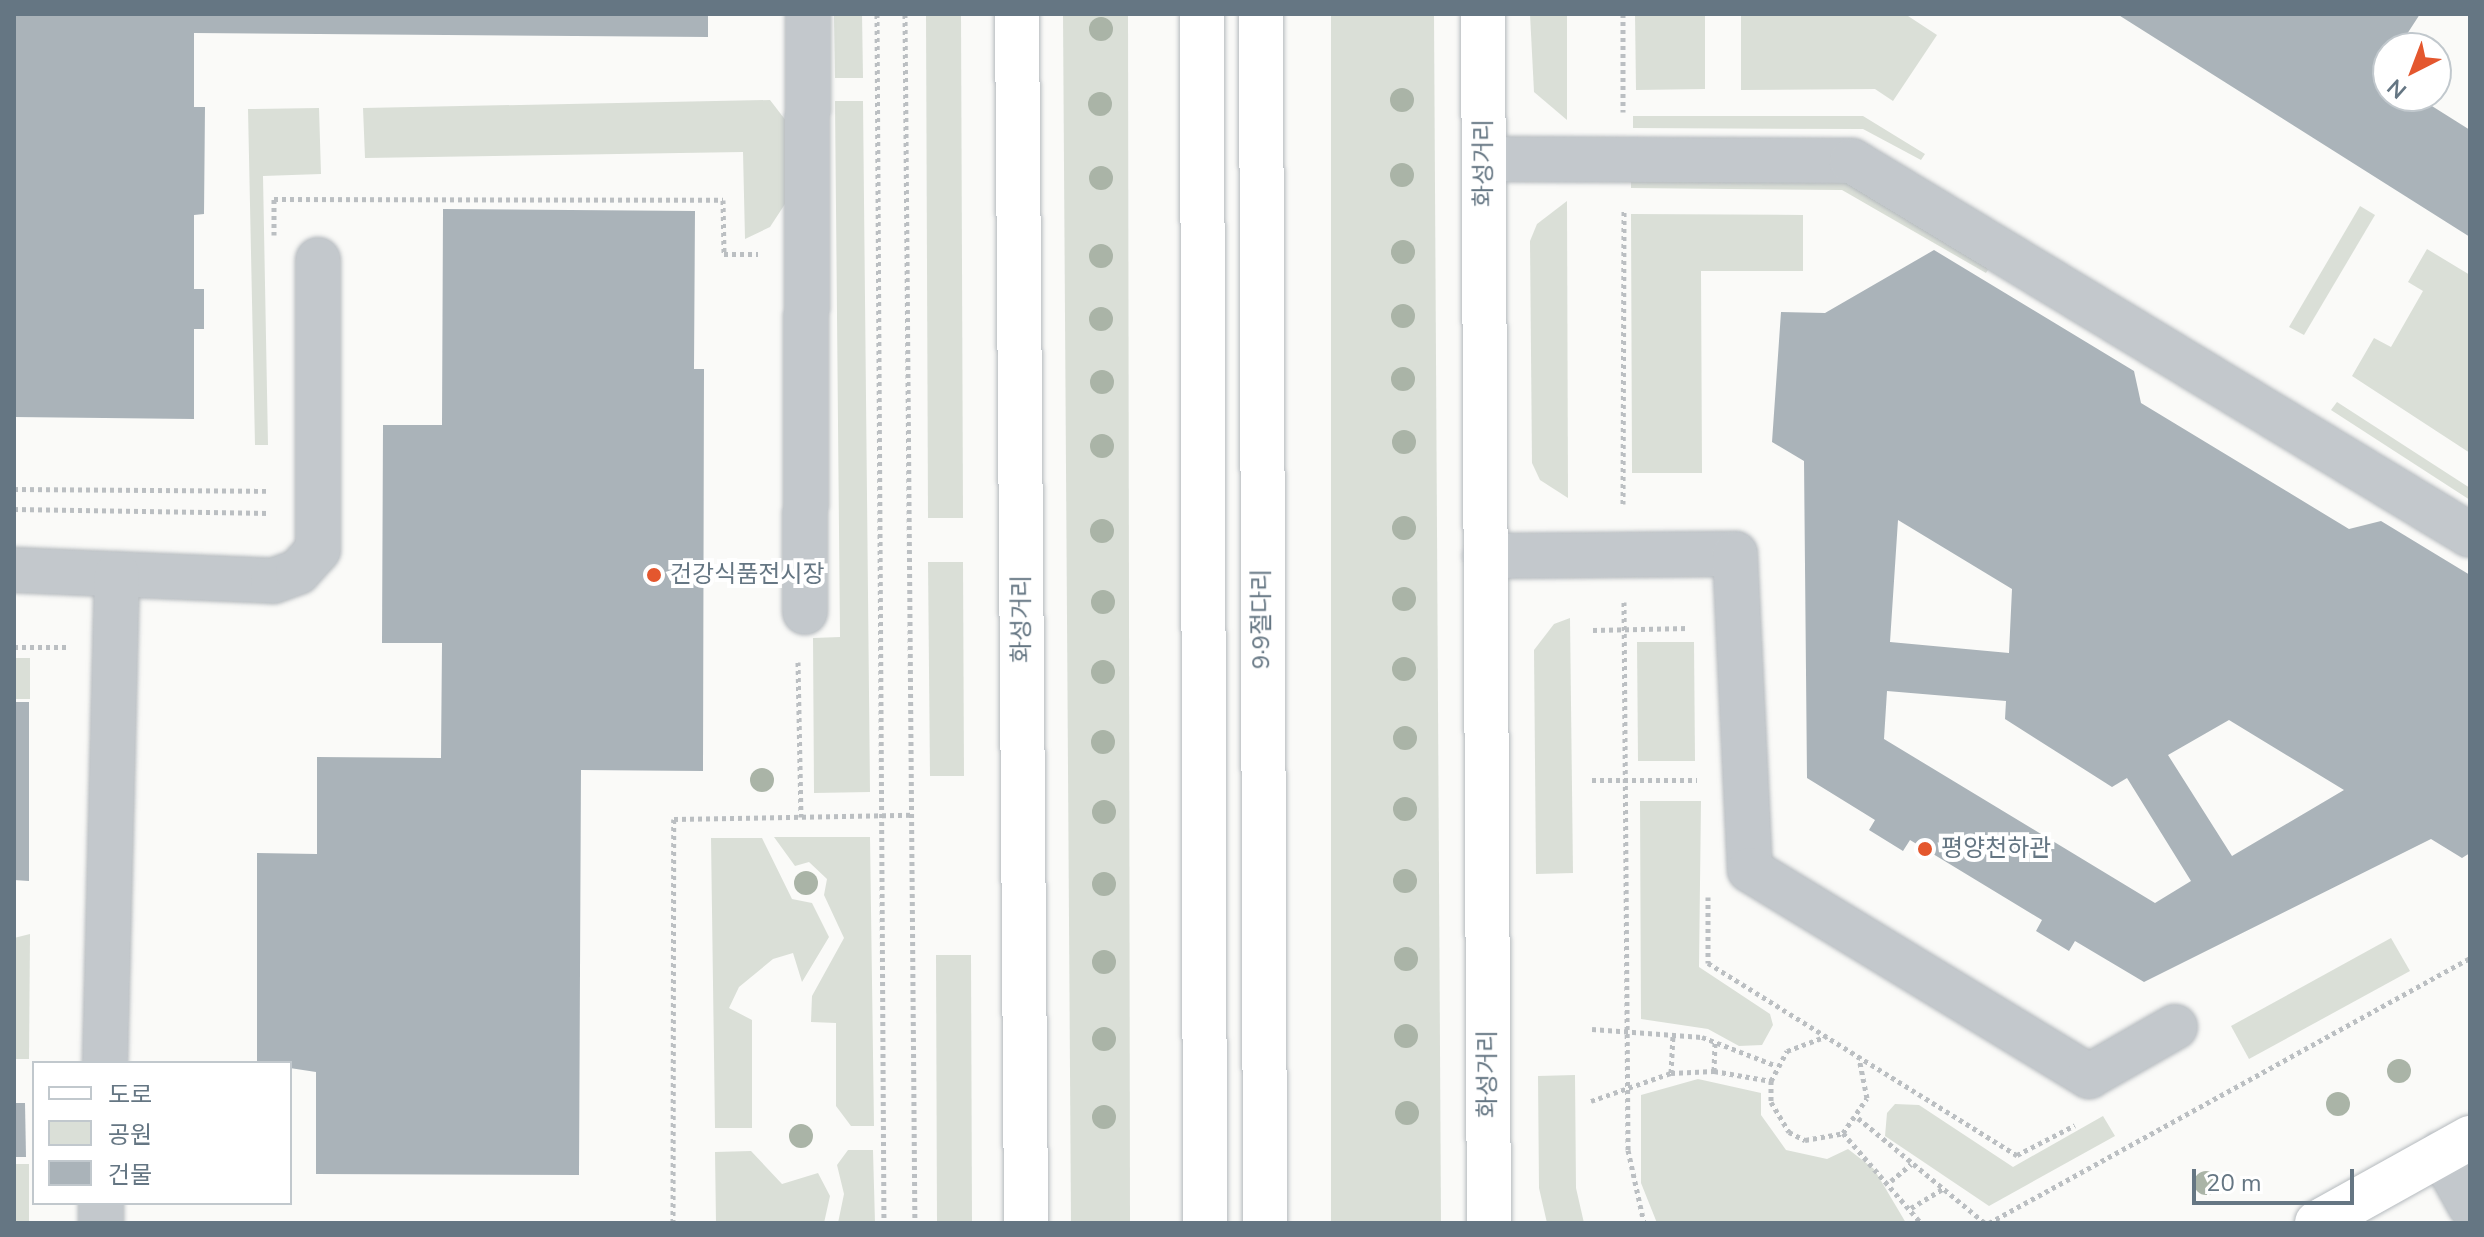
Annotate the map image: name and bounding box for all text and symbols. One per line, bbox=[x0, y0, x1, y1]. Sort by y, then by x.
north arrow bbox=[2372, 32, 2452, 112]
text: N bbox=[2381, 72, 2413, 105]
street label: 화성거리 bbox=[1470, 119, 1498, 207]
place label: 건강식품전시장 bbox=[670, 561, 825, 589]
marker: 건강식품전시장 bbox=[645, 566, 663, 584]
street label: 9·9절다리 bbox=[1248, 569, 1276, 669]
street label: 화성거리 bbox=[1008, 575, 1036, 663]
place label: 평양천하관 bbox=[1941, 835, 2051, 863]
marker: 평양천하관 bbox=[1916, 840, 1934, 858]
street label: 화성거리 bbox=[1474, 1030, 1502, 1118]
legend bbox=[32, 1061, 292, 1205]
text: 도로 bbox=[108, 1079, 152, 1111]
text: 공원 bbox=[108, 1119, 152, 1151]
scale bar bbox=[2196, 1153, 2358, 1203]
text: 건물 bbox=[108, 1159, 152, 1191]
text: 20 m bbox=[2206, 1167, 2262, 1199]

